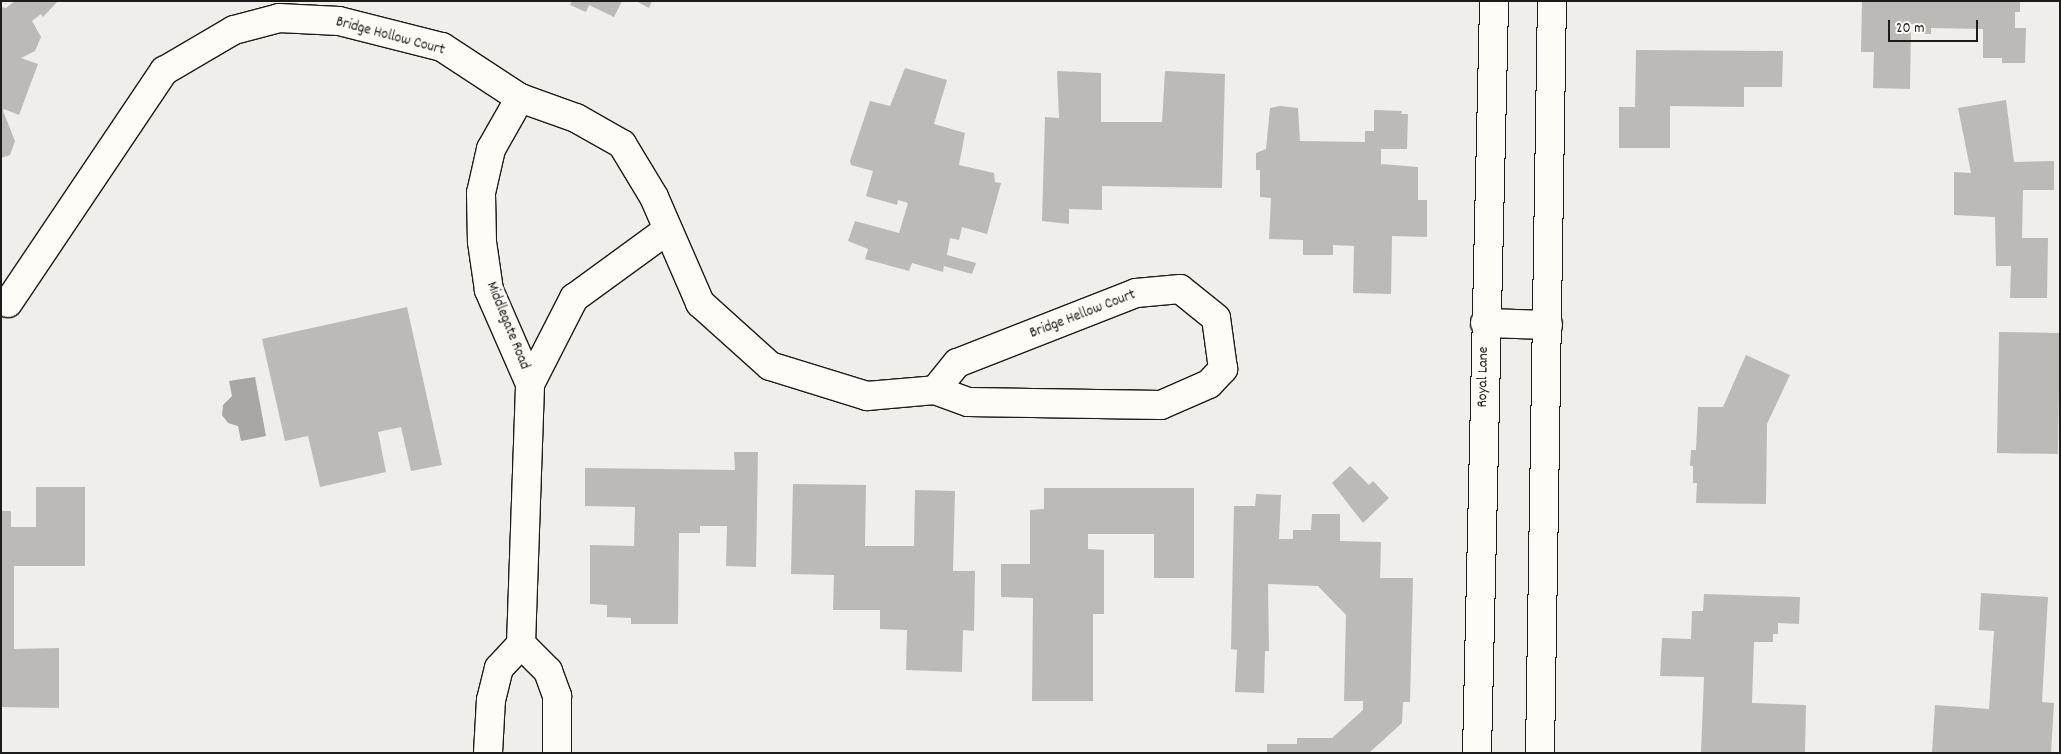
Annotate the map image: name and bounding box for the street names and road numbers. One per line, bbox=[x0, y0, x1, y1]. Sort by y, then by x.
street label: Bridge Hollow Court bbox=[334, 14, 446, 60]
street label: Middlegate Road bbox=[481, 280, 533, 372]
street label: Bridge Hellow Court bbox=[1028, 287, 1138, 343]
street label: Royal Lane bbox=[1474, 346, 1494, 408]

